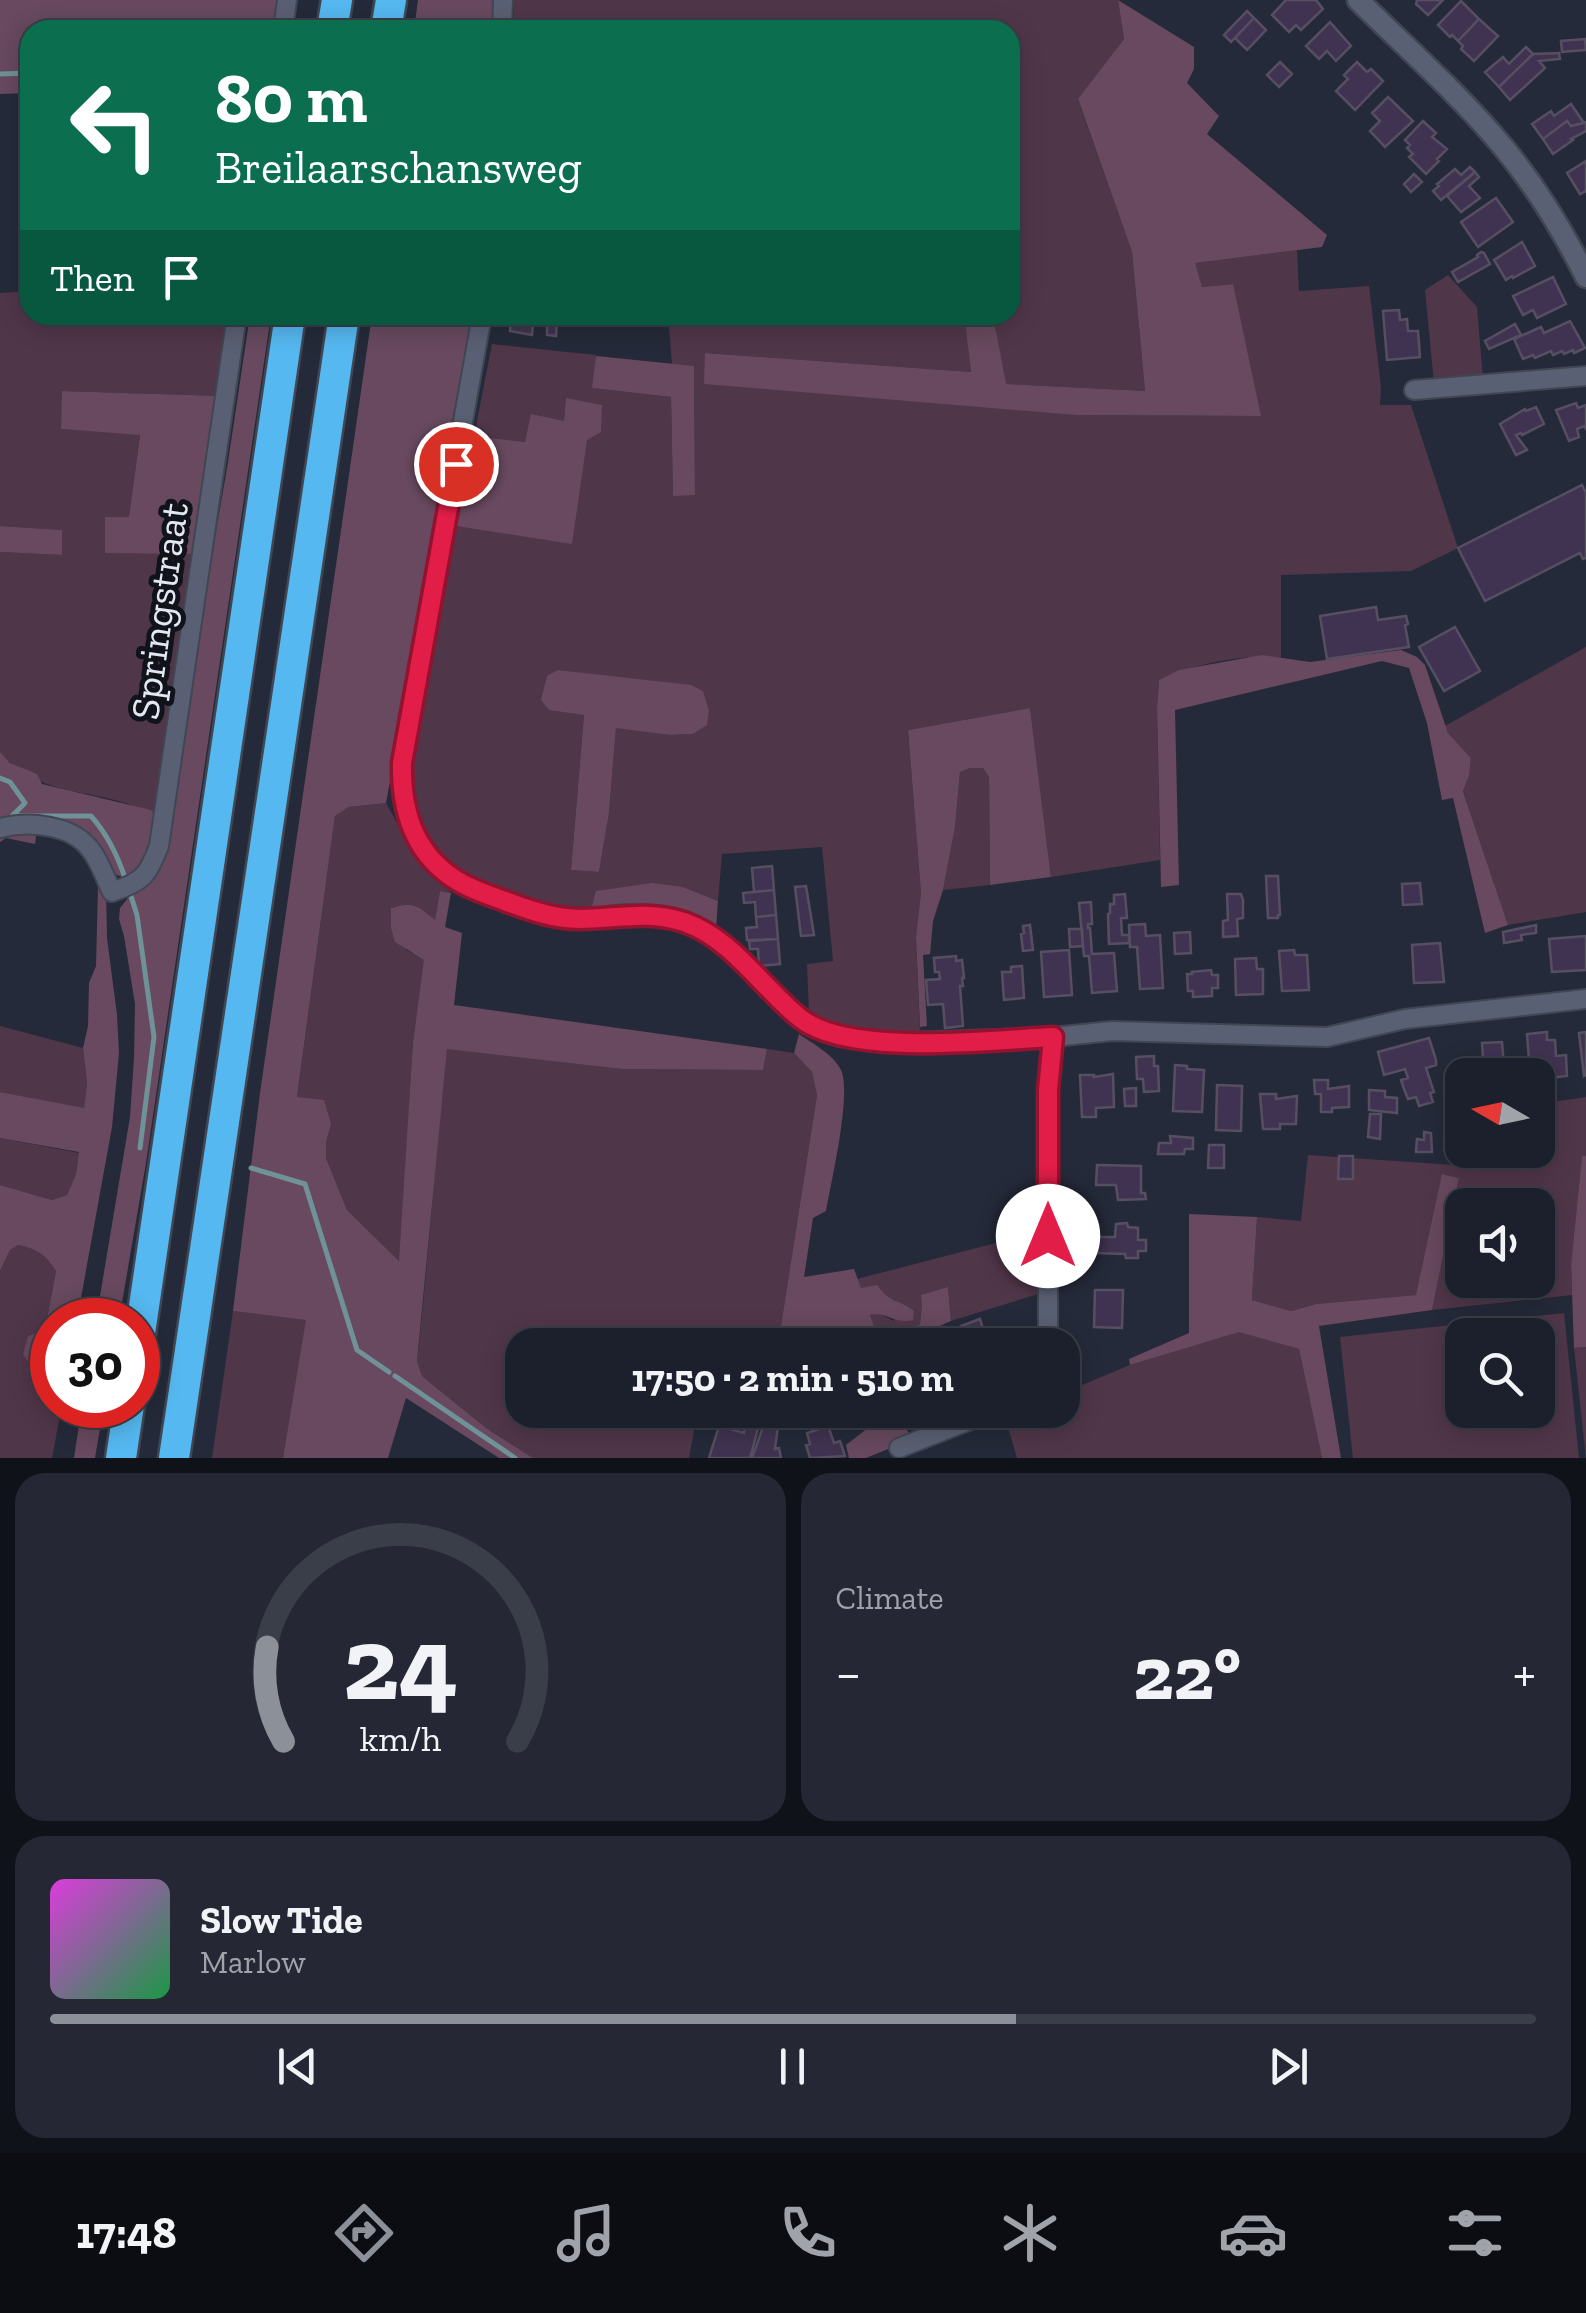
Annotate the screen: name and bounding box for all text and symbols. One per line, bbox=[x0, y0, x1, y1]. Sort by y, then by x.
text: 80 m bbox=[215, 56, 367, 140]
icon: left bbox=[50, 60, 180, 190]
text: Breilaarschansweg bbox=[215, 141, 582, 195]
icon: arrive bbox=[154, 250, 209, 305]
text: Then bbox=[50, 255, 134, 301]
pin bbox=[414, 422, 499, 507]
icon: arrive bbox=[429, 437, 484, 492]
street label: Springstraat bbox=[120, 499, 198, 723]
north arrow bbox=[1445, 1058, 1555, 1168]
map controls bbox=[1445, 1058, 1555, 1428]
position arrow bbox=[996, 1184, 1100, 1288]
button: sound bbox=[1445, 1188, 1555, 1298]
speed limit sign: 30 bbox=[30, 1298, 160, 1428]
button: search bbox=[1445, 1318, 1555, 1428]
text: 17:50 · 2 min · 510 m bbox=[631, 1355, 954, 1401]
text: Climate bbox=[836, 1579, 944, 1617]
text: 24 bbox=[343, 1601, 458, 1726]
text: 22° bbox=[1133, 1628, 1241, 1718]
text: − bbox=[836, 1640, 861, 1706]
text: + bbox=[1513, 1640, 1536, 1706]
text: km/h bbox=[359, 1717, 441, 1760]
text: Slow Tide bbox=[200, 1897, 363, 1943]
text: Marlow bbox=[200, 1943, 306, 1981]
icon: previous bbox=[270, 2039, 325, 2094]
icon: pause bbox=[765, 2039, 820, 2094]
icon: next bbox=[1261, 2039, 1316, 2094]
icon: directions bbox=[329, 2198, 399, 2268]
icon: music bbox=[551, 2198, 621, 2268]
icon: phone bbox=[773, 2198, 843, 2268]
icon: climate bbox=[995, 2198, 1065, 2268]
icon: car bbox=[1218, 2198, 1288, 2268]
icon: filters bbox=[1440, 2198, 1510, 2268]
text: 17:48 bbox=[76, 2206, 177, 2260]

